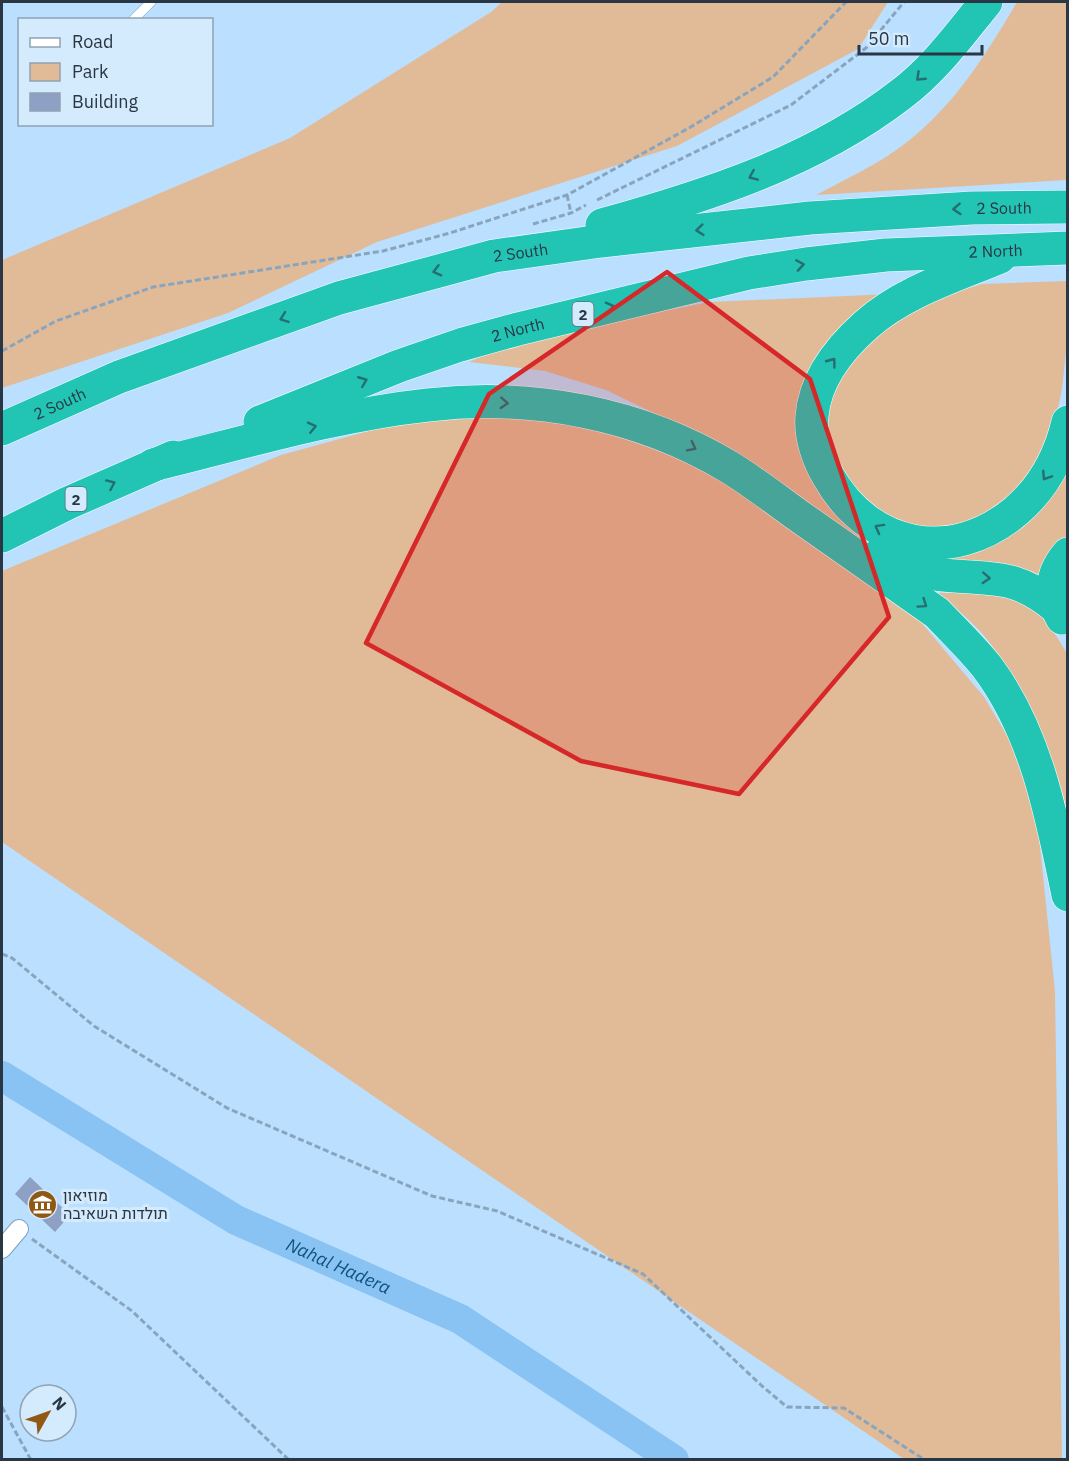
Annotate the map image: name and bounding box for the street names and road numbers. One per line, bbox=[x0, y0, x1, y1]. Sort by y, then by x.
street label: 2 South bbox=[976, 197, 1032, 218]
street label: 2 South bbox=[492, 239, 549, 266]
street label: 2 North bbox=[968, 240, 1023, 262]
road number: 2 bbox=[572, 302, 594, 326]
street label: 2 North bbox=[489, 313, 546, 346]
street label: 2 South bbox=[30, 383, 89, 424]
road number: 2 bbox=[66, 487, 86, 511]

